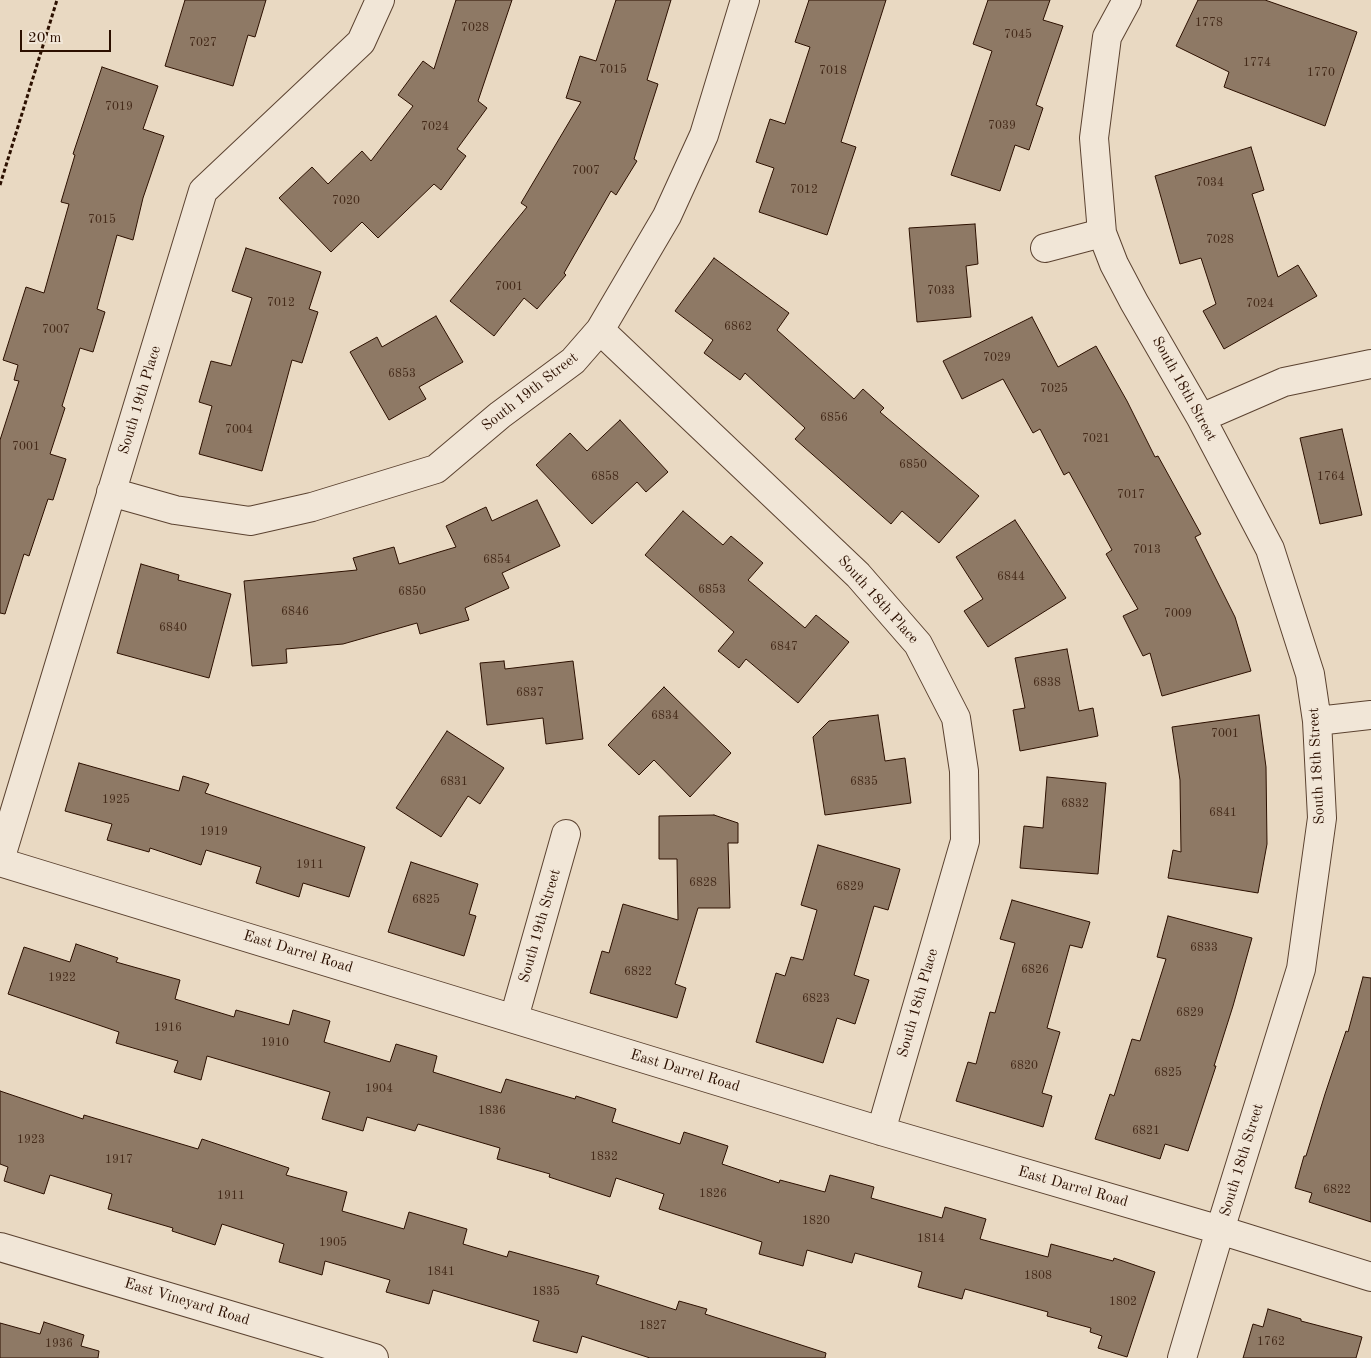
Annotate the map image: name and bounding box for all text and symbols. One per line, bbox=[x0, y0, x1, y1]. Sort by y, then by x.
house number: 1778 bbox=[1195, 16, 1223, 30]
scale bar bbox=[22, 20, 114, 52]
house number: 7028 bbox=[461, 21, 489, 35]
house number: 7045 bbox=[1004, 28, 1032, 42]
text: 20 m bbox=[28, 31, 62, 46]
house number: 7027 bbox=[189, 36, 217, 50]
house number: 1774 bbox=[1243, 56, 1271, 70]
house number: 7015 bbox=[599, 63, 627, 77]
house number: 7018 bbox=[819, 64, 847, 78]
house number: 1770 bbox=[1307, 66, 1335, 80]
house number: 7019 bbox=[105, 100, 133, 114]
house number: 7039 bbox=[988, 119, 1016, 133]
house number: 7024 bbox=[421, 120, 449, 134]
house number: 7007 bbox=[572, 164, 600, 178]
house number: 7034 bbox=[1196, 176, 1224, 190]
house number: 7012 bbox=[790, 183, 818, 197]
house number: 7020 bbox=[332, 194, 360, 208]
house number: 7015 bbox=[88, 213, 116, 227]
house number: 7028 bbox=[1206, 233, 1234, 247]
house number: 7001 bbox=[495, 280, 523, 294]
house number: 7033 bbox=[927, 284, 955, 298]
house number: 7012 bbox=[267, 296, 295, 310]
house number: 7024 bbox=[1246, 297, 1274, 311]
house number: 6862 bbox=[724, 320, 752, 334]
house number: 7007 bbox=[42, 323, 70, 337]
street label: South 18th Street bbox=[1148, 333, 1220, 445]
street label: South 19th Place bbox=[115, 344, 165, 456]
street label: South 19th Street bbox=[478, 349, 582, 435]
house number: 7029 bbox=[983, 351, 1011, 365]
house number: 6853 bbox=[388, 367, 416, 381]
house number: 7025 bbox=[1040, 382, 1068, 396]
house number: 6856 bbox=[820, 411, 848, 425]
house number: 7004 bbox=[225, 423, 253, 437]
house number: 7021 bbox=[1082, 432, 1110, 446]
house number: 7001 bbox=[12, 440, 40, 454]
house number: 6850 bbox=[899, 458, 927, 472]
house number: 6858 bbox=[591, 470, 619, 484]
house number: 1764 bbox=[1317, 470, 1345, 484]
house number: 7017 bbox=[1117, 488, 1145, 502]
house number: 7013 bbox=[1133, 543, 1161, 557]
street label: South 18th Place bbox=[834, 552, 922, 648]
house number: 6854 bbox=[483, 553, 511, 567]
house number: 6844 bbox=[997, 570, 1025, 584]
house number: 6853 bbox=[698, 583, 726, 597]
house number: 6850 bbox=[398, 585, 426, 599]
house number: 6846 bbox=[281, 605, 309, 619]
house number: 7009 bbox=[1164, 607, 1192, 621]
house number: 6840 bbox=[159, 621, 187, 635]
house number: 6847 bbox=[770, 640, 798, 654]
house number: 6838 bbox=[1033, 676, 1061, 690]
house number: 6837 bbox=[516, 686, 544, 700]
street label: South 18th Street bbox=[1305, 707, 1329, 825]
house number: 6834 bbox=[651, 709, 679, 723]
house number: 7001 bbox=[1211, 727, 1239, 741]
house number: 6831 bbox=[440, 775, 468, 789]
house number: 6835 bbox=[850, 775, 878, 789]
house number: 1925 bbox=[102, 793, 130, 807]
house number: 6832 bbox=[1061, 797, 1089, 811]
house number: 6841 bbox=[1209, 806, 1237, 820]
house number: 1919 bbox=[200, 825, 228, 839]
house number: 1911 bbox=[296, 858, 324, 872]
street label: South 19th Street bbox=[515, 867, 565, 985]
house number: 6828 bbox=[689, 876, 717, 890]
house number: 6829 bbox=[836, 880, 864, 894]
house number: 6825 bbox=[412, 893, 440, 907]
street label: East Darrel Road bbox=[241, 927, 355, 977]
house number: 6833 bbox=[1190, 941, 1218, 955]
street label: South 18th Place bbox=[894, 946, 942, 1060]
house number: 6826 bbox=[1021, 963, 1049, 977]
house number: 6822 bbox=[624, 965, 652, 979]
house number: 1922 bbox=[48, 971, 76, 985]
house number: 6823 bbox=[802, 992, 830, 1006]
house number: 6829 bbox=[1176, 1006, 1204, 1020]
house number: 1916 bbox=[154, 1021, 182, 1035]
house number: 1910 bbox=[261, 1036, 289, 1050]
street label: East Darrel Road bbox=[628, 1046, 742, 1096]
house number: 6820 bbox=[1010, 1059, 1038, 1073]
house number: 6825 bbox=[1154, 1066, 1182, 1080]
house number: 1904 bbox=[365, 1082, 393, 1096]
street label: South 18th Street bbox=[1216, 1101, 1268, 1219]
house number: 1836 bbox=[478, 1104, 506, 1118]
house number: 6821 bbox=[1132, 1124, 1160, 1138]
house number: 1923 bbox=[17, 1133, 45, 1147]
house number: 1832 bbox=[590, 1150, 618, 1164]
house number: 1917 bbox=[105, 1153, 133, 1167]
street label: East Darrel Road bbox=[1016, 1163, 1130, 1211]
house number: 6822 bbox=[1323, 1183, 1351, 1197]
house number: 1826 bbox=[699, 1187, 727, 1201]
house number: 1911 bbox=[217, 1189, 245, 1203]
house number: 1820 bbox=[802, 1214, 830, 1228]
house number: 1814 bbox=[917, 1232, 945, 1246]
house number: 1905 bbox=[319, 1236, 347, 1250]
house number: 1841 bbox=[427, 1265, 455, 1279]
house number: 1808 bbox=[1024, 1269, 1052, 1283]
street label: East Vineyard Road bbox=[122, 1274, 252, 1330]
house number: 1835 bbox=[532, 1285, 560, 1299]
house number: 1802 bbox=[1109, 1295, 1137, 1309]
house number: 1827 bbox=[639, 1319, 667, 1333]
house number: 1762 bbox=[1257, 1335, 1285, 1349]
house number: 1936 bbox=[45, 1337, 73, 1351]

